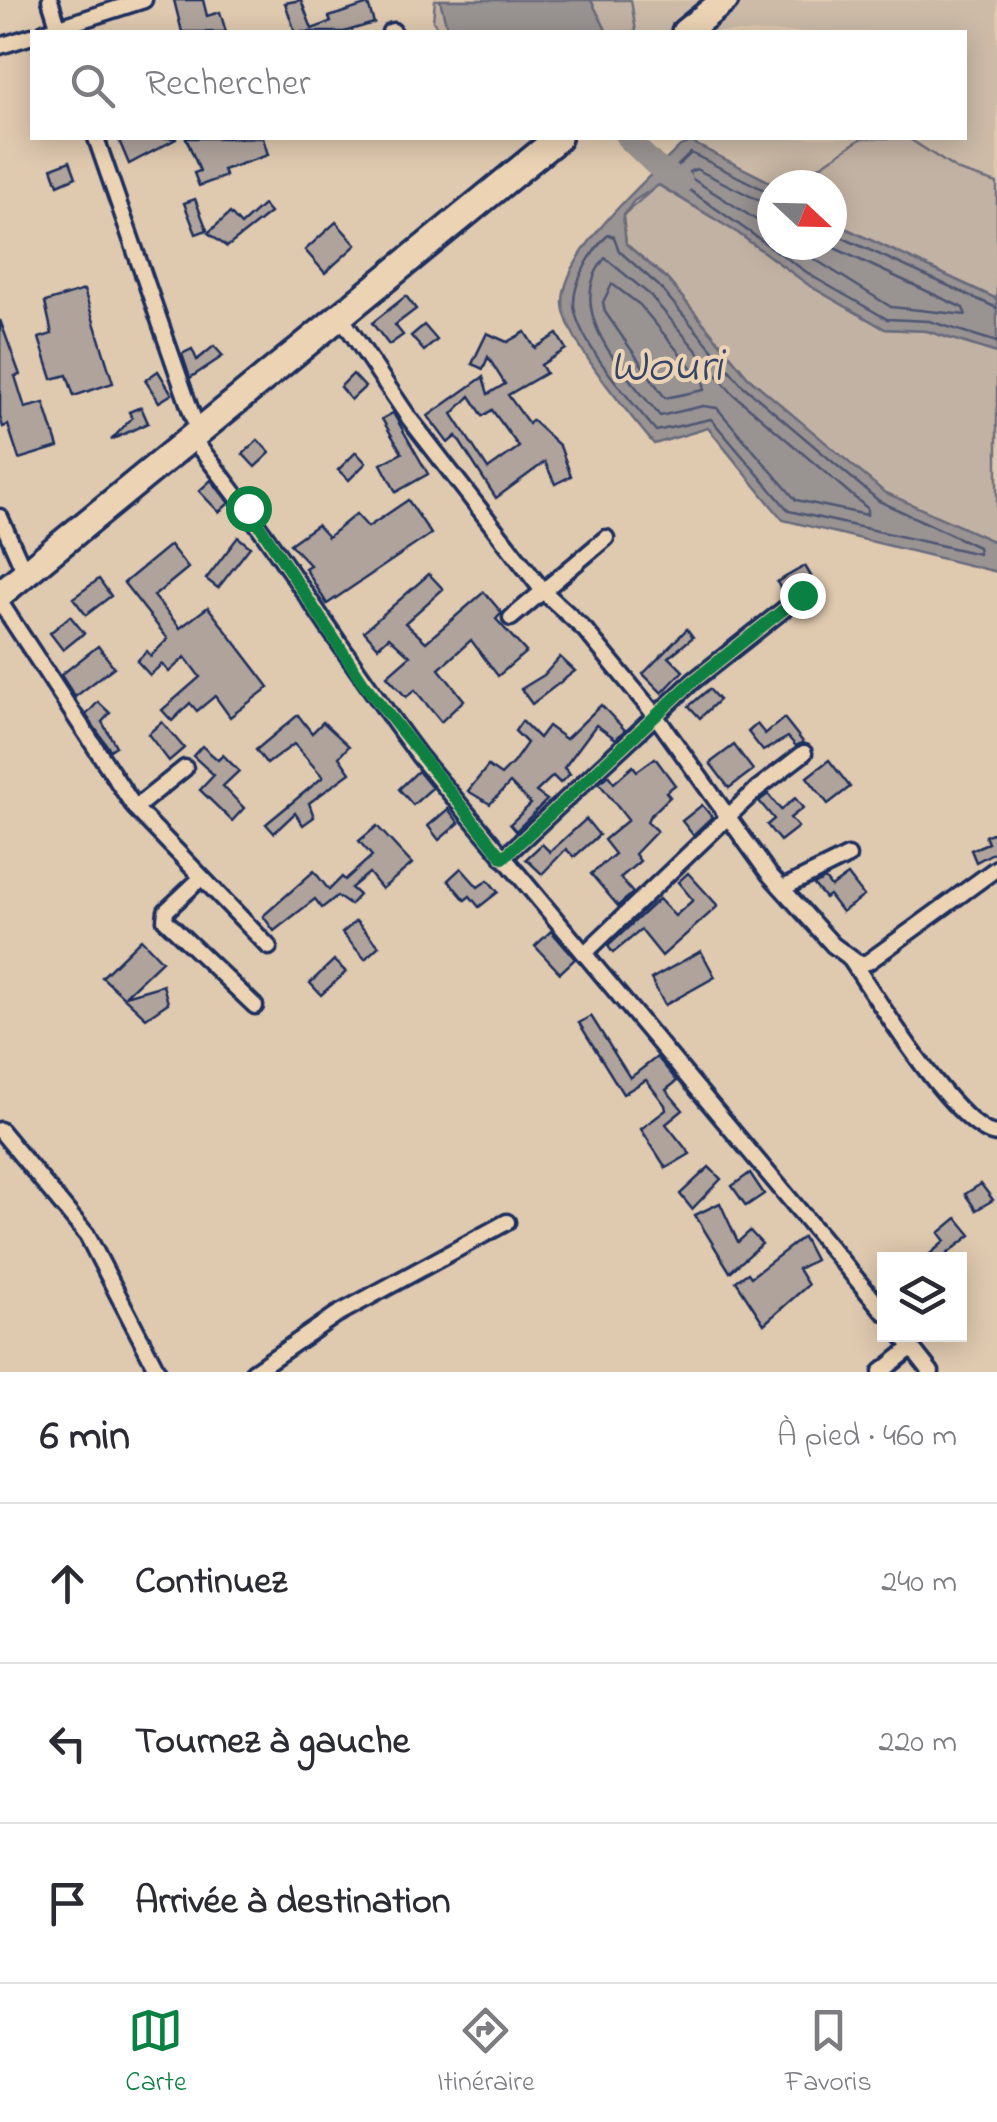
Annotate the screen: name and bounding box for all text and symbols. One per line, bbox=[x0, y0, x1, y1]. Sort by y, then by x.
search box bbox=[30, 30, 967, 140]
text: Rechercher bbox=[145, 57, 311, 113]
icon: search bbox=[65, 58, 120, 113]
north arrow bbox=[757, 170, 847, 260]
water label: Wouri bbox=[610, 333, 727, 403]
route start bbox=[226, 486, 272, 532]
route end bbox=[780, 573, 826, 619]
map controls bbox=[877, 1252, 967, 1342]
button: layers bbox=[877, 1252, 967, 1342]
text: 6 min bbox=[40, 1407, 130, 1468]
text: À pied · 460 m bbox=[777, 1414, 957, 1461]
text: Continuez bbox=[135, 1555, 287, 1611]
icon: ahead bbox=[40, 1556, 95, 1611]
text: 240 m bbox=[881, 1560, 957, 1607]
text: Tournez à gauche bbox=[135, 1715, 410, 1771]
icon: left bbox=[40, 1716, 95, 1771]
text: 220 m bbox=[879, 1720, 957, 1767]
text: Arrivée à destination bbox=[135, 1875, 450, 1931]
icon: arrive bbox=[40, 1876, 95, 1931]
tab: Carte bbox=[125, 2003, 186, 2104]
tab: Itinéraire bbox=[437, 2003, 534, 2104]
tab: Favoris bbox=[785, 2003, 872, 2104]

